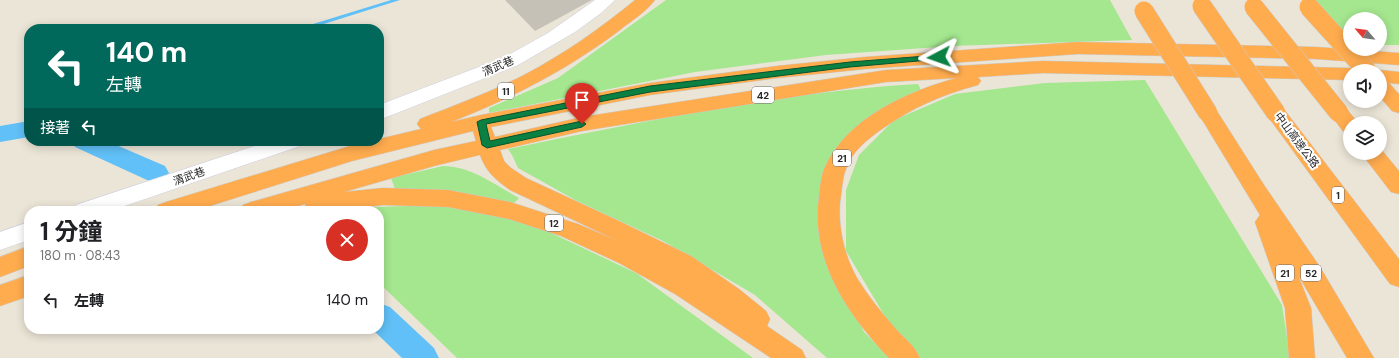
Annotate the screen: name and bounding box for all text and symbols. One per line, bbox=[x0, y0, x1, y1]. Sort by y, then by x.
north arrow bbox=[1343, 12, 1387, 56]
map controls bbox=[1343, 12, 1387, 160]
text: 140 m bbox=[106, 34, 187, 71]
position arrow bbox=[918, 36, 960, 78]
icon: left bbox=[40, 40, 92, 92]
street label: 清武巷 bbox=[480, 53, 516, 79]
button: sound bbox=[1343, 64, 1387, 108]
text: 左轉 bbox=[106, 73, 142, 97]
road number: 11 bbox=[498, 83, 514, 99]
pin bbox=[565, 83, 599, 124]
road number: 42 bbox=[752, 87, 774, 103]
icon: arrive bbox=[571, 89, 593, 111]
street label: 中山高速公路 bbox=[1272, 109, 1322, 171]
icon: left bbox=[78, 116, 100, 138]
button: layers bbox=[1343, 116, 1387, 160]
text: 接著 bbox=[40, 118, 70, 138]
road number: 21 bbox=[833, 150, 851, 166]
street label: 清武巷 bbox=[171, 164, 207, 188]
road number: 1 bbox=[1332, 187, 1344, 203]
road number: 12 bbox=[545, 215, 563, 231]
text: 1 分鐘 bbox=[40, 216, 102, 247]
button: close bbox=[326, 219, 368, 261]
text: 180 m · 08:43 bbox=[40, 247, 120, 264]
road number: 21 bbox=[1276, 265, 1294, 281]
road number: 52 bbox=[1301, 265, 1321, 281]
icon: left bbox=[40, 289, 62, 311]
text: 140 m bbox=[327, 290, 368, 310]
text: 左轉 bbox=[74, 291, 104, 311]

